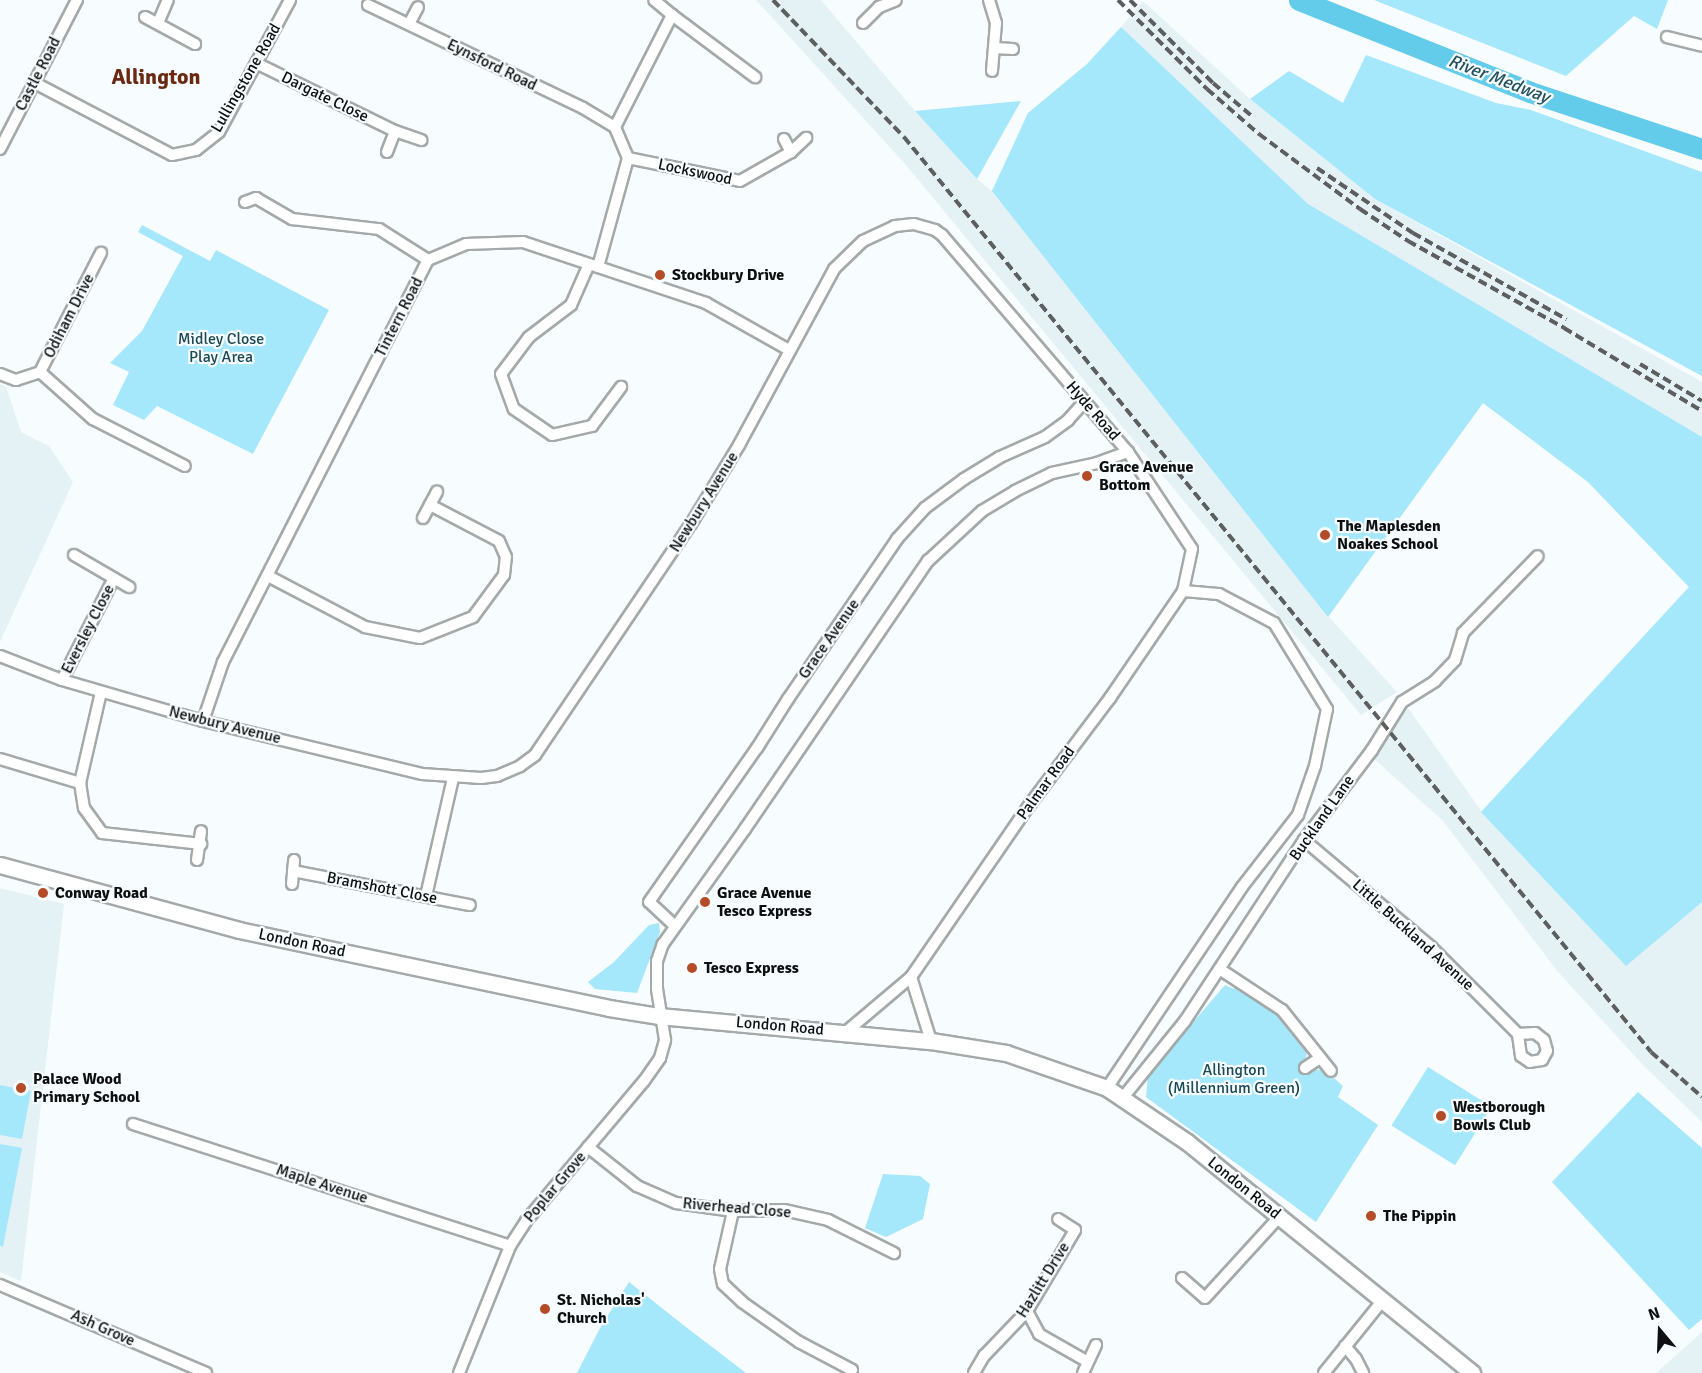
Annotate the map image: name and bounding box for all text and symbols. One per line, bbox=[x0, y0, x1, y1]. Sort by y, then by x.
street label: Lullingstone Road bbox=[207, 20, 285, 136]
street label: Castle Road bbox=[11, 34, 65, 114]
street label: Eynsford Road bbox=[444, 35, 540, 95]
water label: River Medway bbox=[1446, 50, 1552, 108]
district label: Allington bbox=[111, 64, 201, 90]
street label: Dargate Close bbox=[278, 68, 372, 126]
street label: Lockswood bbox=[656, 155, 734, 189]
place label: Stockbury Drive bbox=[672, 265, 784, 285]
marker: Stockbury Drive bbox=[653, 268, 667, 282]
street label: Odiham Drive bbox=[40, 271, 98, 361]
street label: Tintern Road bbox=[371, 274, 427, 360]
park label: Midley Close Play Area bbox=[178, 329, 264, 367]
street label: Hyde Road bbox=[1062, 377, 1124, 445]
street label: Newbury Avenue bbox=[665, 448, 743, 556]
place label: Grace Avenue Bottom bbox=[1099, 457, 1194, 495]
marker: Grace Avenue Bottom bbox=[1080, 469, 1094, 483]
place label: The Maplesden Noakes School bbox=[1337, 516, 1441, 554]
marker: The Maplesden Noakes School bbox=[1318, 528, 1332, 542]
street label: Eversley Close bbox=[57, 581, 119, 677]
street label: Grace Avenue bbox=[794, 595, 864, 683]
street label: Newbury Avenue bbox=[167, 702, 283, 748]
street label: Palmar Road bbox=[1013, 743, 1079, 823]
street label: Buckland Lane bbox=[1285, 771, 1359, 865]
street label: Bramshott Close bbox=[325, 868, 439, 908]
street label: Little Buckland Avenue bbox=[1348, 875, 1478, 995]
place label: Conway Road bbox=[55, 883, 148, 903]
place label: Grace Avenue Tesco Express bbox=[717, 883, 812, 921]
marker: Conway Road bbox=[36, 886, 50, 900]
marker: Grace Avenue Tesco Express bbox=[698, 895, 712, 909]
street label: London Road bbox=[257, 924, 347, 962]
place label: Tesco Express bbox=[704, 958, 799, 978]
marker: Tesco Express bbox=[685, 961, 699, 975]
street label: London Road bbox=[735, 1013, 825, 1039]
park label: Allington (Millennium Green) bbox=[1168, 1060, 1300, 1098]
place label: Palace Wood Primary School bbox=[33, 1069, 140, 1107]
marker: Palace Wood Primary School bbox=[14, 1081, 28, 1095]
place label: Westborough Bowls Club bbox=[1453, 1097, 1545, 1135]
marker: Westborough Bowls Club bbox=[1434, 1109, 1448, 1123]
street label: Poplar Grove bbox=[520, 1148, 590, 1226]
street label: London Road bbox=[1204, 1153, 1284, 1223]
street label: Maple Avenue bbox=[274, 1160, 370, 1208]
street label: Riverhead Close bbox=[682, 1194, 792, 1222]
place label: The Pippin bbox=[1383, 1206, 1456, 1226]
marker: The Pippin bbox=[1364, 1209, 1378, 1223]
street label: Hazlitt Drive bbox=[1012, 1239, 1074, 1321]
place label: St. Nicholas' Church bbox=[557, 1290, 645, 1328]
north arrow bbox=[1630, 1301, 1690, 1361]
marker: St. Nicholas' Church bbox=[538, 1302, 552, 1316]
text: N bbox=[1646, 1303, 1663, 1325]
street label: Ash Grove bbox=[68, 1305, 138, 1351]

